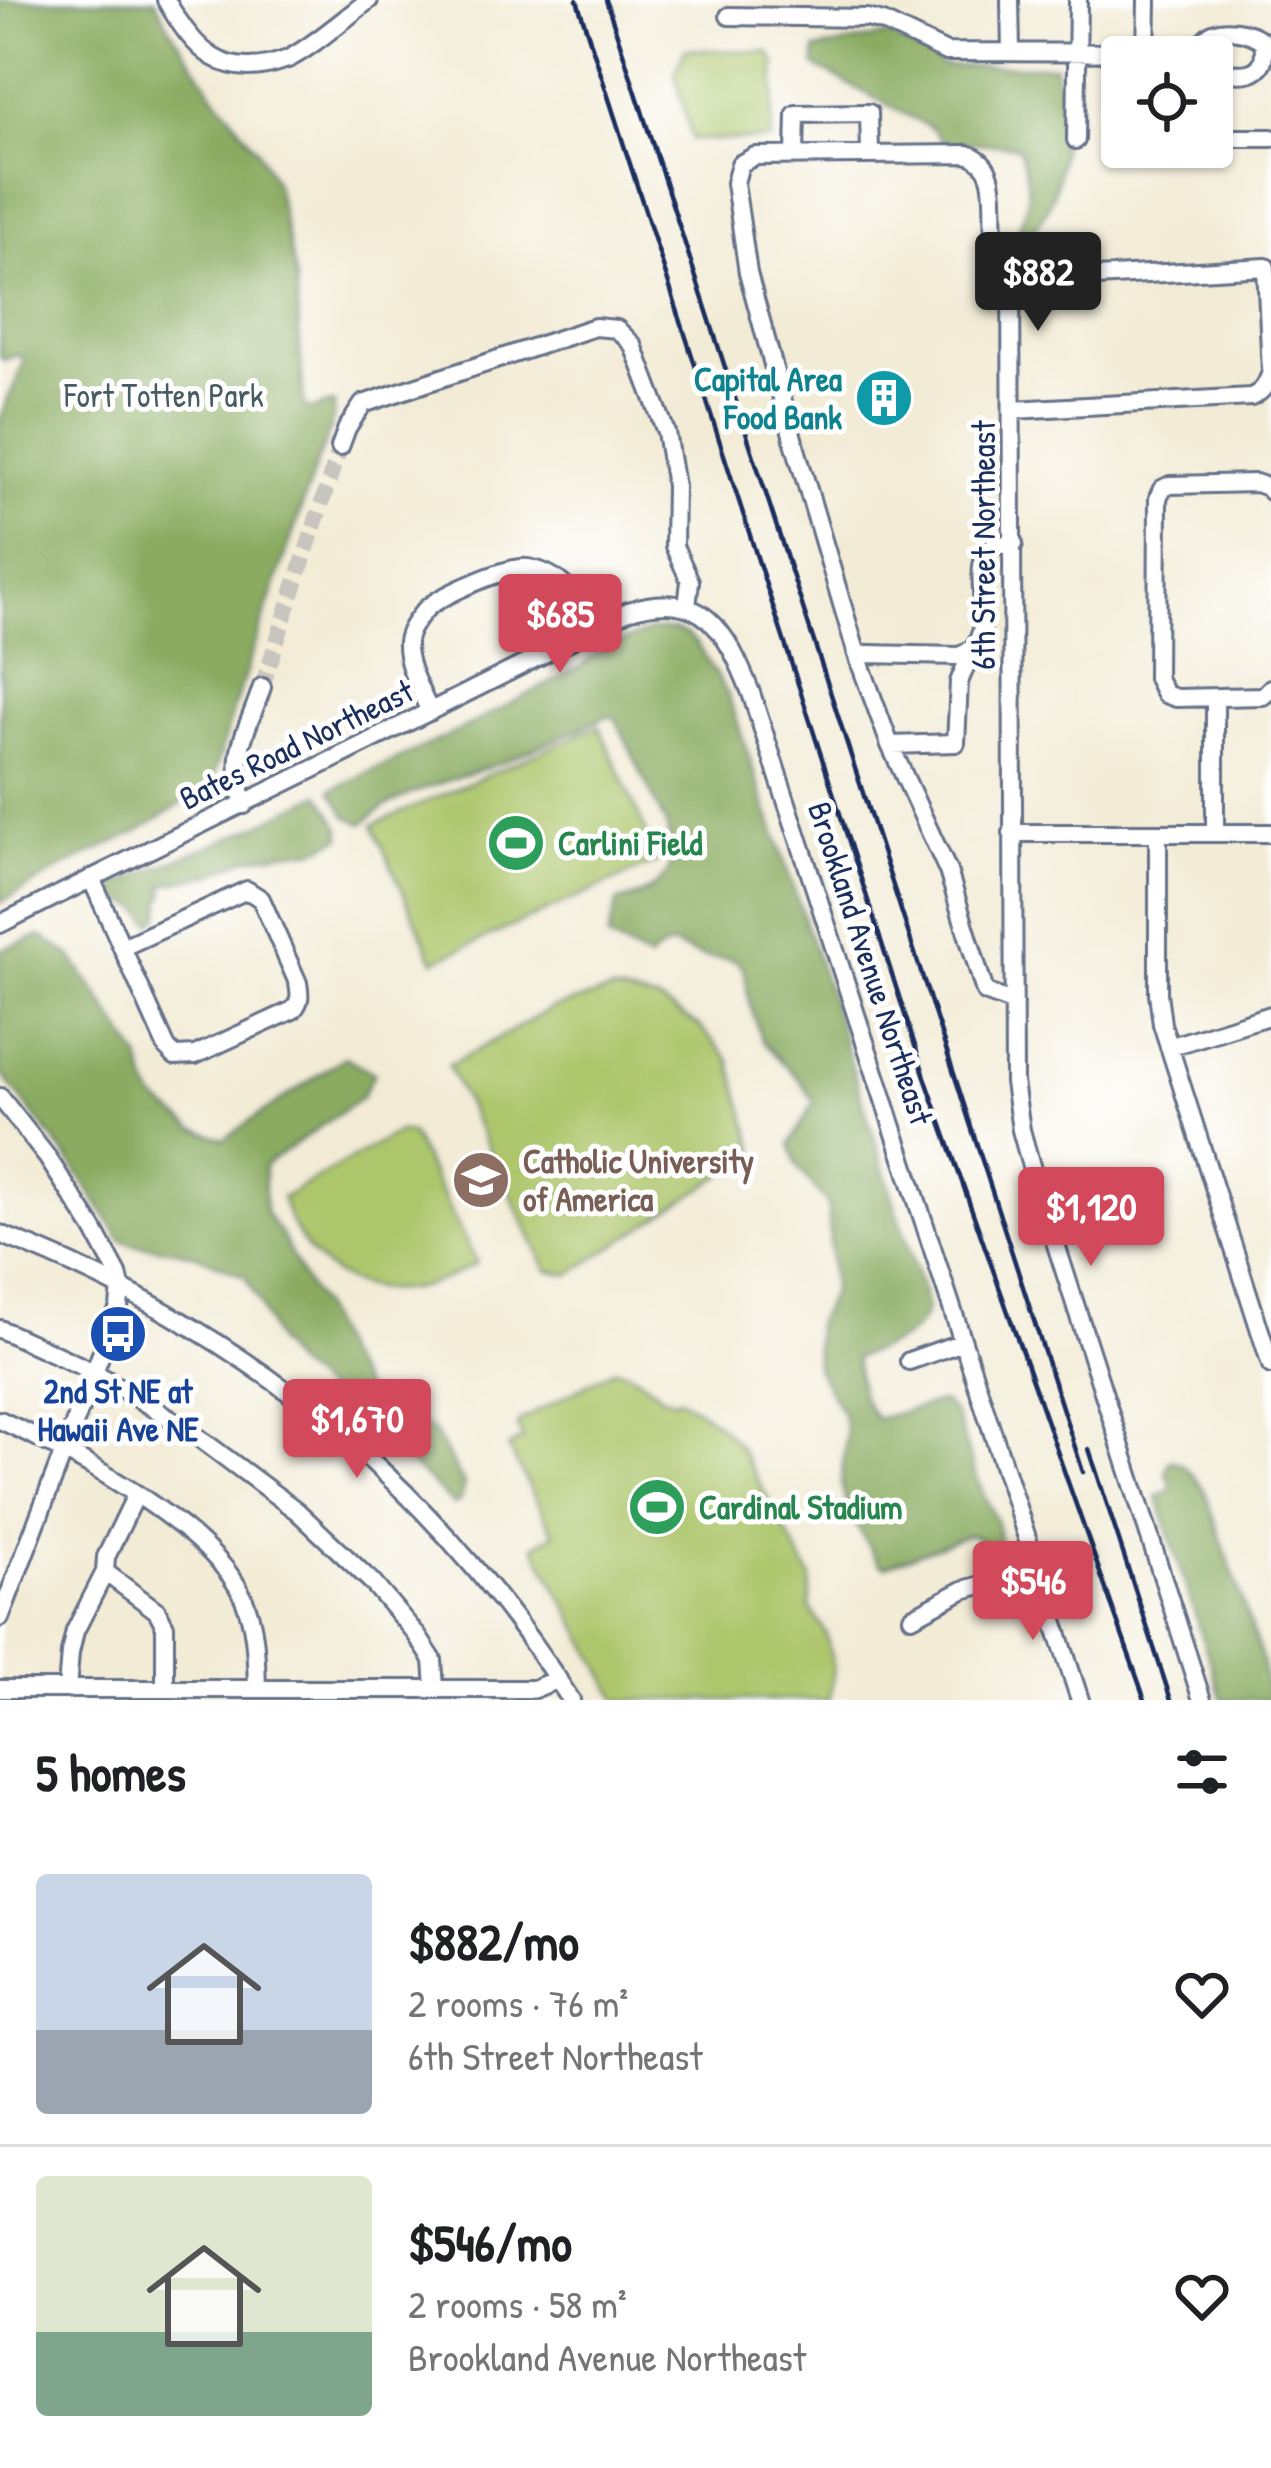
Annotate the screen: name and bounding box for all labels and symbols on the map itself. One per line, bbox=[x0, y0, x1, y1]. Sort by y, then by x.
pin: $882 bbox=[967, 232, 1109, 334]
place label: Capital Area Food Bank bbox=[694, 357, 842, 439]
building icon: Capital Area Food Bank bbox=[853, 367, 915, 429]
park label: Fort Totten Park bbox=[63, 373, 264, 417]
street label: 6th Street Northeast bbox=[961, 420, 1005, 670]
pin: $685 bbox=[489, 574, 631, 676]
street label: Bates Road Northeast bbox=[172, 668, 421, 820]
street label: Brookland Avenue Northeast bbox=[798, 796, 944, 1131]
sports icon: Carlini Field bbox=[485, 812, 547, 874]
place label: Carlini Field bbox=[558, 821, 702, 865]
place label: Catholic University of America bbox=[523, 1139, 754, 1221]
school or university icon: Catholic University of America bbox=[450, 1149, 512, 1211]
pin: $1,120 bbox=[993, 1167, 1189, 1269]
bus stop icon: 2nd St NE at Hawaii Ave NE bbox=[87, 1303, 149, 1365]
place label: 2nd St NE at Hawaii Ave NE bbox=[37, 1369, 199, 1451]
pin: $1,670 bbox=[259, 1379, 455, 1481]
sports icon: Cardinal Stadium bbox=[626, 1476, 688, 1538]
place label: Cardinal Stadium bbox=[699, 1485, 903, 1529]
pin: $546 bbox=[962, 1541, 1104, 1643]

